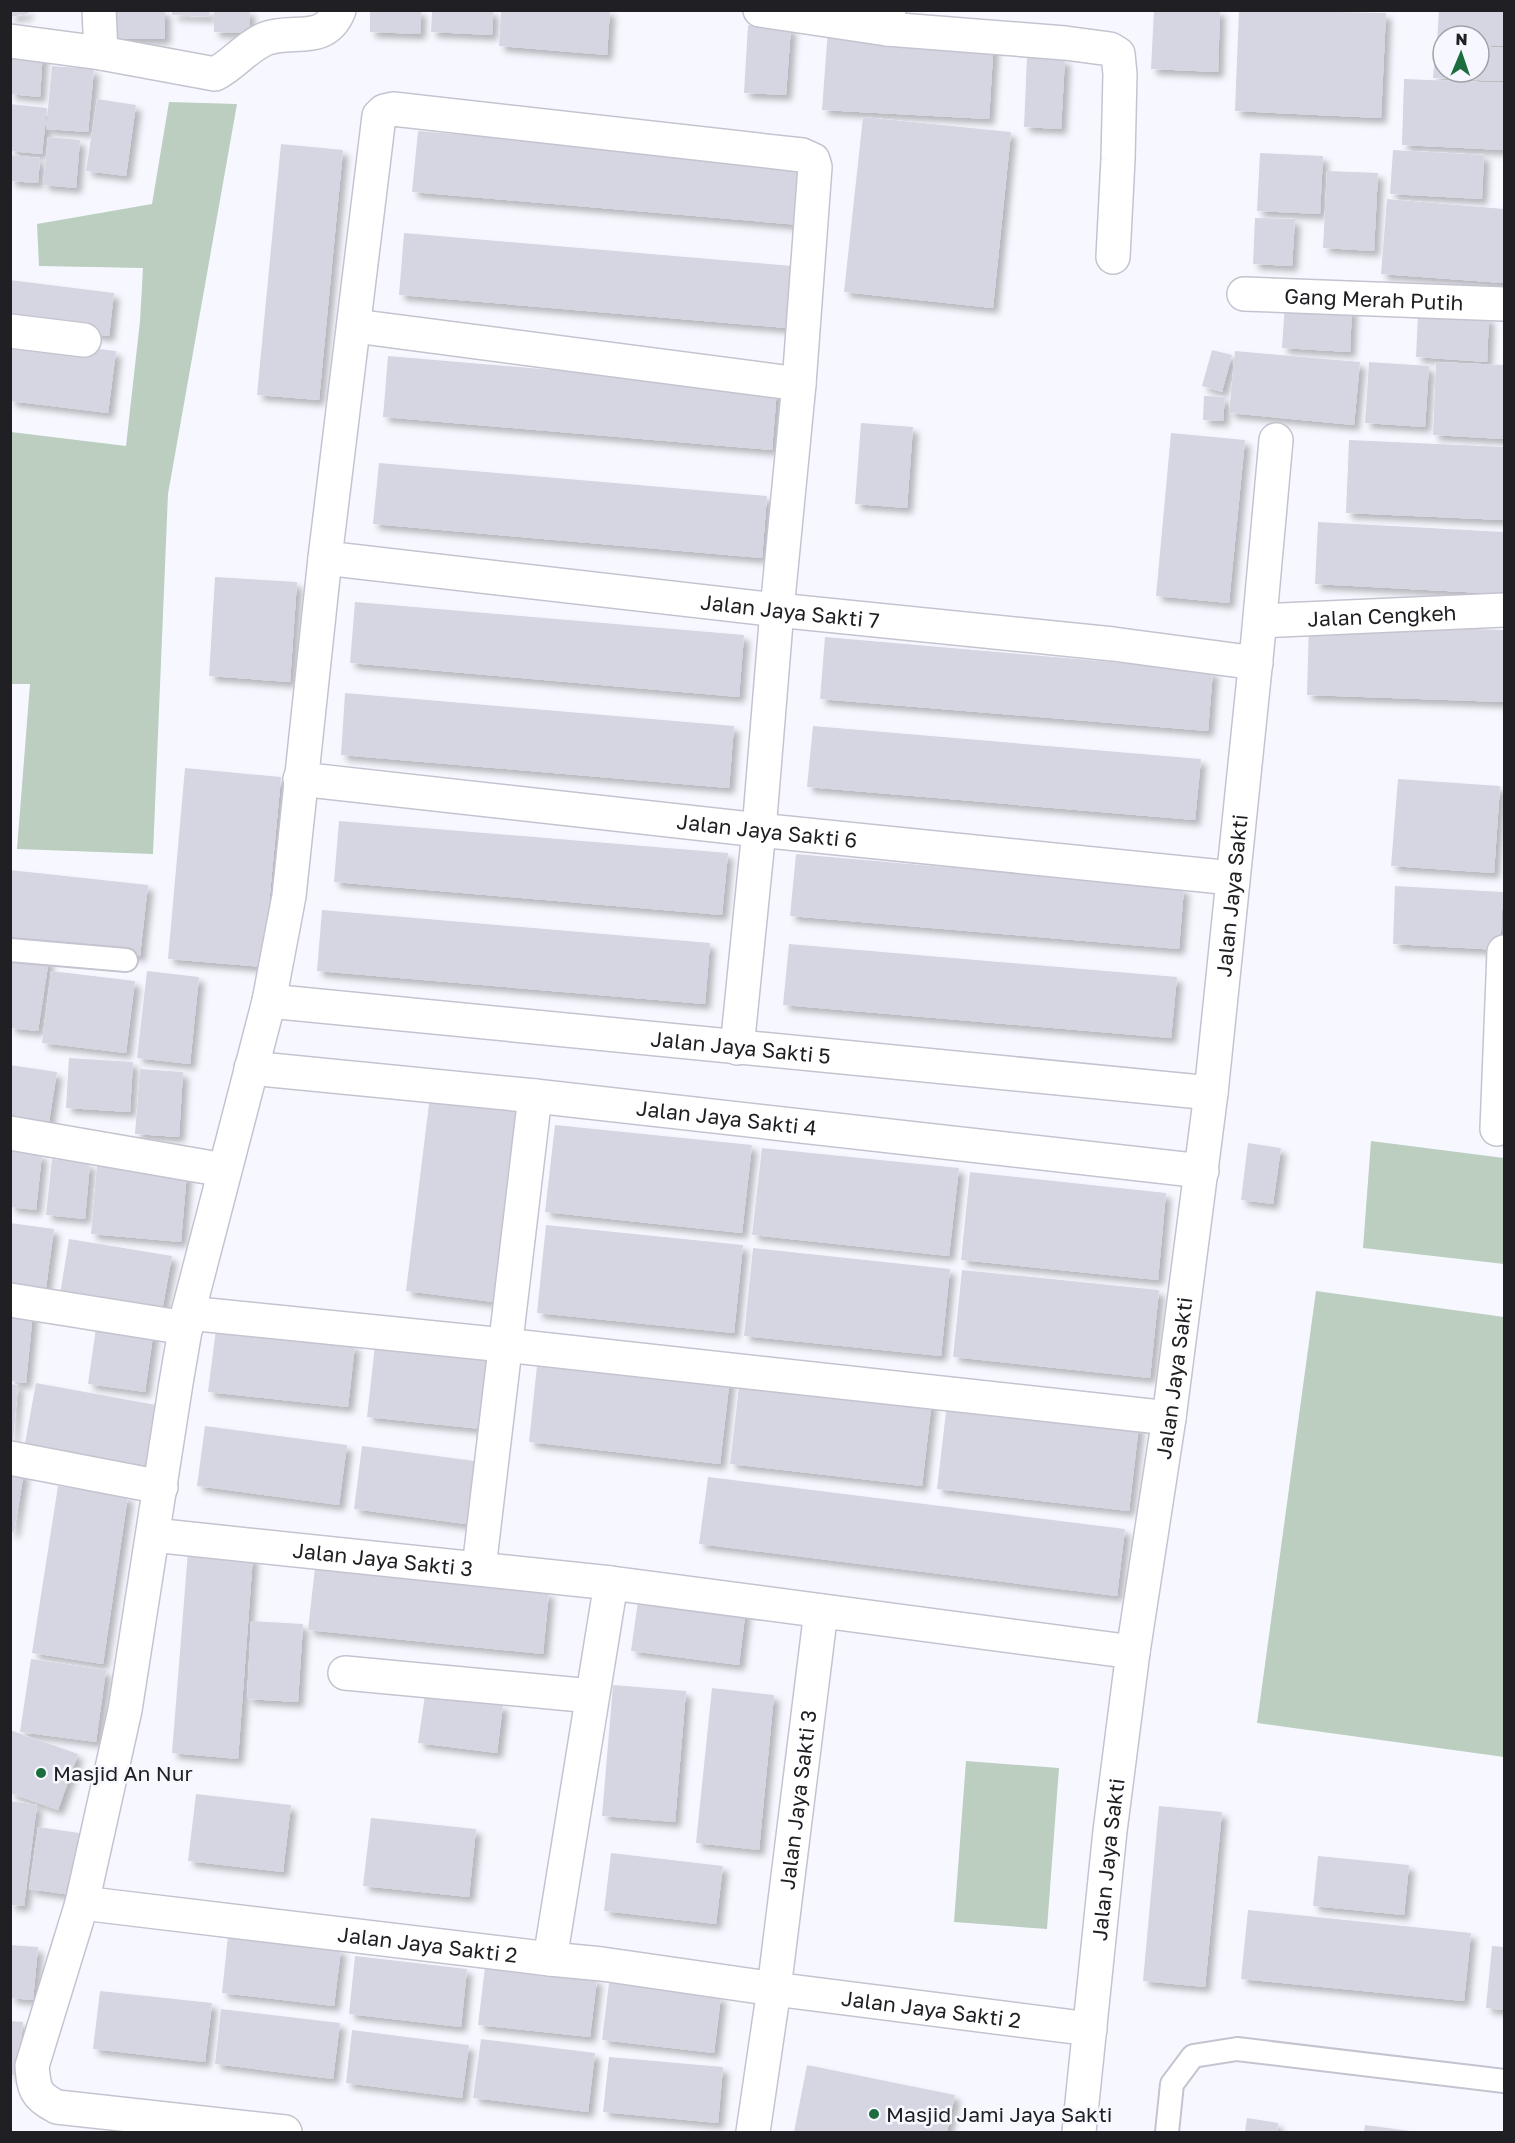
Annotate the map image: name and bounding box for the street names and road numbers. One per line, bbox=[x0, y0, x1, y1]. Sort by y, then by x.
street label: Gang Merah Putih bbox=[1284, 283, 1464, 315]
street label: Jalan Jaya Sakti 7 bbox=[699, 588, 881, 633]
street label: Jalan Cengkeh bbox=[1307, 599, 1457, 632]
street label: Jalan Jaya Sakti 6 bbox=[676, 808, 859, 853]
street label: Jalan Jaya Sakti bbox=[1210, 813, 1253, 978]
street label: Jalan Jaya Sakti 5 bbox=[650, 1025, 832, 1069]
street label: Jalan Jaya Sakti 4 bbox=[635, 1094, 818, 1141]
street label: Jalan Jaya Sakti bbox=[1150, 1295, 1198, 1461]
street label: Jalan Jaya Sakti 3 bbox=[291, 1537, 474, 1581]
street label: Jalan Jaya Sakti 3 bbox=[773, 1708, 822, 1891]
street label: Jalan Jaya Sakti bbox=[1086, 1777, 1130, 1942]
street label: Jalan Jaya Sakti 2 bbox=[336, 1921, 519, 1968]
street label: Jalan Jaya Sakti 2 bbox=[840, 1985, 1023, 2033]

